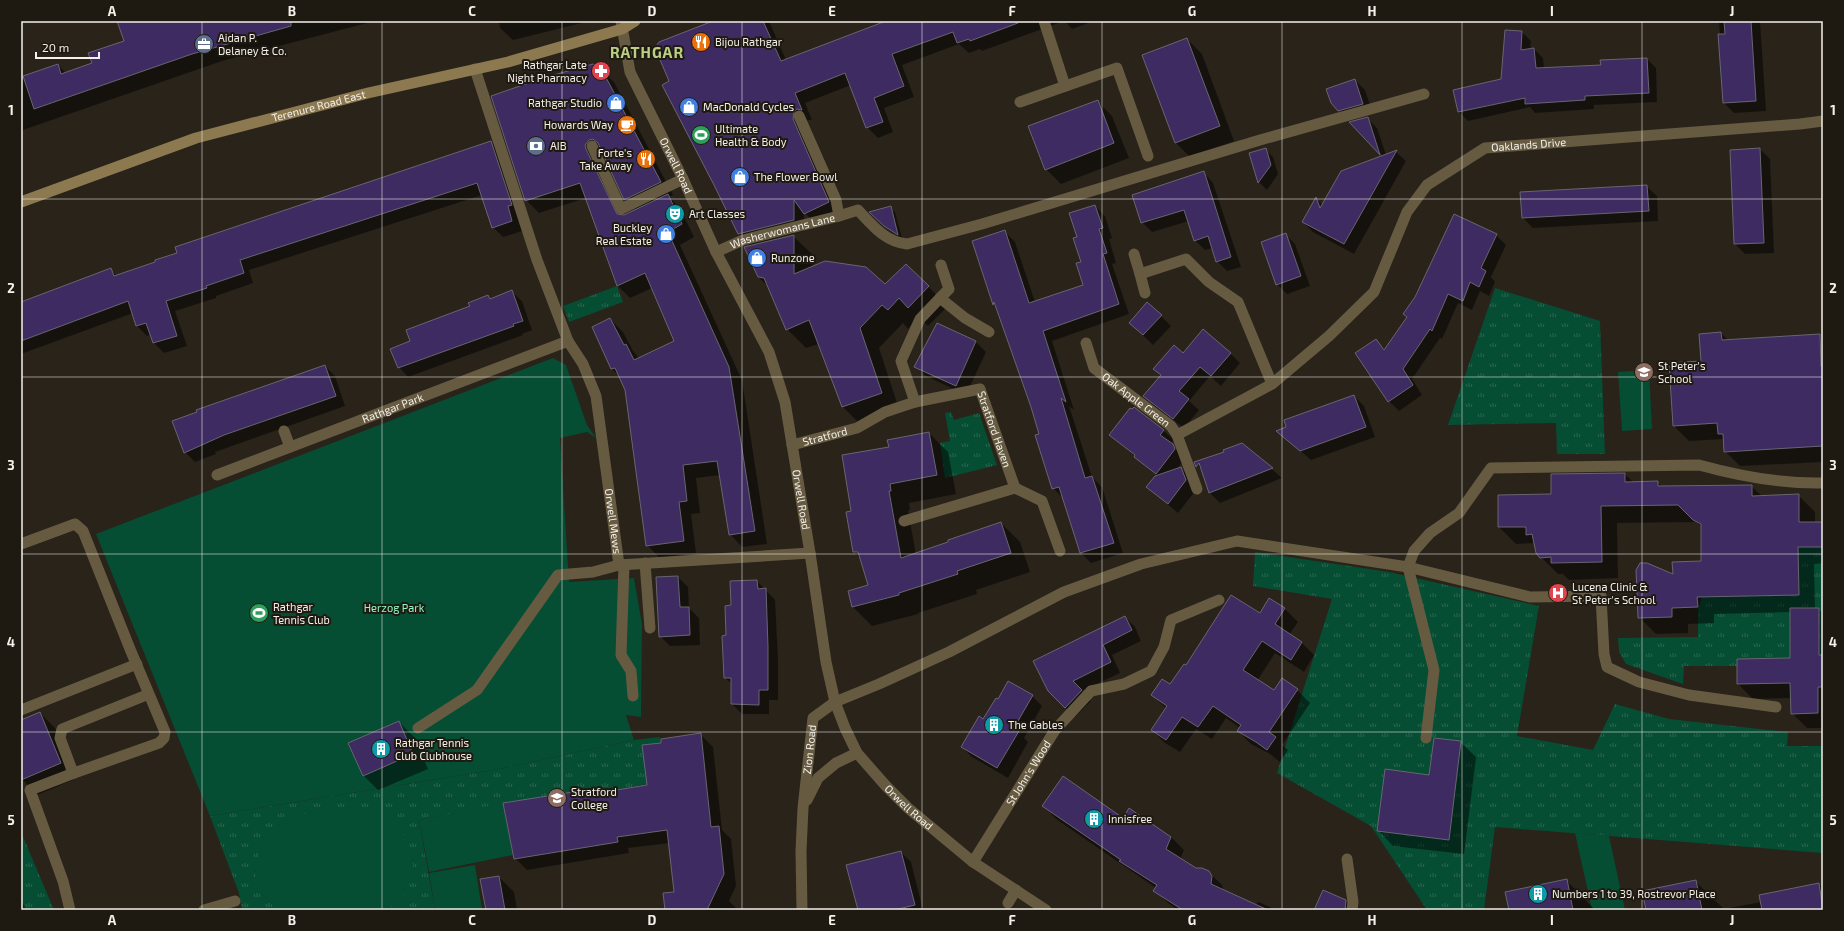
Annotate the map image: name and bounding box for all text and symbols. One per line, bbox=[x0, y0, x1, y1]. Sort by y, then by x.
text: A bbox=[108, 3, 117, 19]
text: B bbox=[288, 3, 296, 19]
text: C bbox=[468, 3, 476, 19]
text: D bbox=[648, 3, 657, 19]
text: E bbox=[828, 3, 836, 19]
text: F bbox=[1008, 3, 1016, 19]
text: G bbox=[1188, 3, 1196, 19]
text: H bbox=[1368, 3, 1377, 19]
text: I bbox=[1550, 3, 1554, 19]
text: J bbox=[1730, 3, 1734, 19]
place label: Aidan P. Delaney & Co. bbox=[218, 31, 287, 57]
restaurant icon: Bijou Rathgar bbox=[690, 31, 712, 53]
office icon: Aidan P. Delaney & Co. bbox=[193, 33, 215, 55]
scale bar bbox=[36, 34, 99, 60]
place label: Bijou Rathgar bbox=[715, 35, 783, 49]
text: 20 m bbox=[42, 40, 69, 54]
district label: RATHGAR bbox=[610, 43, 684, 61]
place label: Rathgar Late Night Pharmacy bbox=[507, 58, 587, 84]
pharmacy icon: Rathgar Late Night Pharmacy bbox=[590, 60, 612, 82]
street label: Terenure Road East bbox=[270, 87, 367, 124]
shop icon: Rathgar Studio bbox=[605, 92, 627, 114]
place label: Rathgar Studio bbox=[528, 96, 602, 109]
shop icon: MacDonald Cycles bbox=[678, 96, 700, 118]
place label: MacDonald Cycles bbox=[703, 100, 795, 113]
text: 1 bbox=[8, 102, 14, 118]
text: 1 bbox=[1830, 102, 1836, 118]
cafe icon: Howards Way bbox=[616, 114, 638, 136]
place label: Howards Way bbox=[544, 118, 613, 131]
place label: Ultimate Health & Body bbox=[715, 122, 787, 148]
sports icon: Ultimate Health & Body bbox=[690, 124, 712, 146]
bank icon: AIB bbox=[525, 135, 547, 157]
street label: Orwell Road bbox=[657, 135, 696, 195]
street label: Oaklands Drive bbox=[1491, 135, 1567, 154]
place label: AIB bbox=[550, 139, 567, 152]
place label: Forte's Take Away bbox=[579, 146, 632, 172]
restaurant icon: Forte's Take Away bbox=[635, 148, 657, 170]
shop icon: The Flower Bowl bbox=[729, 166, 751, 188]
place label: The Flower Bowl bbox=[754, 170, 838, 183]
theatre icon: Art Classes bbox=[664, 203, 686, 225]
place label: Art Classes bbox=[689, 207, 746, 220]
street label: Washerwomans Lane bbox=[728, 210, 836, 251]
place label: Buckley Real Estate bbox=[596, 221, 652, 247]
shop icon: Buckley Real Estate bbox=[655, 223, 677, 245]
shop icon: Runzone bbox=[746, 247, 768, 269]
place label: Runzone bbox=[771, 251, 815, 264]
text: 2 bbox=[7, 280, 15, 296]
text: 2 bbox=[1829, 280, 1837, 296]
place label: St Peter's School bbox=[1658, 359, 1706, 385]
school or university icon: St Peter's School bbox=[1633, 361, 1655, 383]
street label: Oak Apple Green bbox=[1100, 370, 1173, 429]
street label: Stratford Haven bbox=[975, 389, 1014, 469]
street label: Rathgar Park bbox=[360, 390, 425, 425]
street label: Stratford bbox=[801, 424, 849, 448]
text: 3 bbox=[7, 457, 15, 473]
text: 3 bbox=[1829, 457, 1837, 473]
street label: Orwell Road bbox=[790, 469, 813, 531]
street label: Orwell Mews bbox=[603, 488, 624, 555]
place label: Lucena Clinic & St Peter's School bbox=[1572, 580, 1656, 606]
hospital icon: Lucena Clinic & St Peter's School bbox=[1547, 582, 1569, 604]
place label: Rathgar Tennis Club bbox=[273, 600, 330, 626]
park label: Herzog Park bbox=[364, 601, 425, 614]
sports icon: Rathgar Tennis Club bbox=[248, 602, 270, 624]
text: 4 bbox=[7, 634, 15, 650]
text: 4 bbox=[1829, 634, 1837, 650]
building icon: The Gables bbox=[983, 714, 1005, 736]
place label: The Gables bbox=[1008, 718, 1064, 731]
street label: Zion Road bbox=[800, 724, 818, 775]
place label: Rathgar Tennis Club Clubhouse bbox=[395, 736, 472, 762]
street label: St John's Wood bbox=[1003, 737, 1053, 808]
building icon: Rathgar Tennis Club Clubhouse bbox=[370, 738, 392, 760]
street label: Orwell Road bbox=[882, 782, 936, 832]
place label: Stratford College bbox=[571, 785, 617, 811]
school or university icon: Stratford College bbox=[546, 787, 568, 809]
building icon: Innisfree bbox=[1083, 808, 1105, 830]
text: 5 bbox=[7, 812, 15, 828]
place label: Innisfree bbox=[1108, 812, 1152, 825]
text: 5 bbox=[1829, 812, 1837, 828]
building icon: Numbers 1 to 39, Rostrevor Place bbox=[1527, 883, 1549, 905]
place label: Numbers 1 to 39, Rostrevor Place bbox=[1552, 887, 1716, 900]
text: A bbox=[108, 912, 117, 928]
text: B bbox=[288, 912, 296, 928]
text: C bbox=[468, 912, 476, 928]
text: D bbox=[648, 912, 657, 928]
text: E bbox=[828, 912, 836, 928]
text: F bbox=[1008, 912, 1016, 928]
text: G bbox=[1188, 912, 1196, 928]
text: H bbox=[1368, 912, 1377, 928]
text: I bbox=[1550, 912, 1554, 928]
text: J bbox=[1730, 912, 1734, 928]

